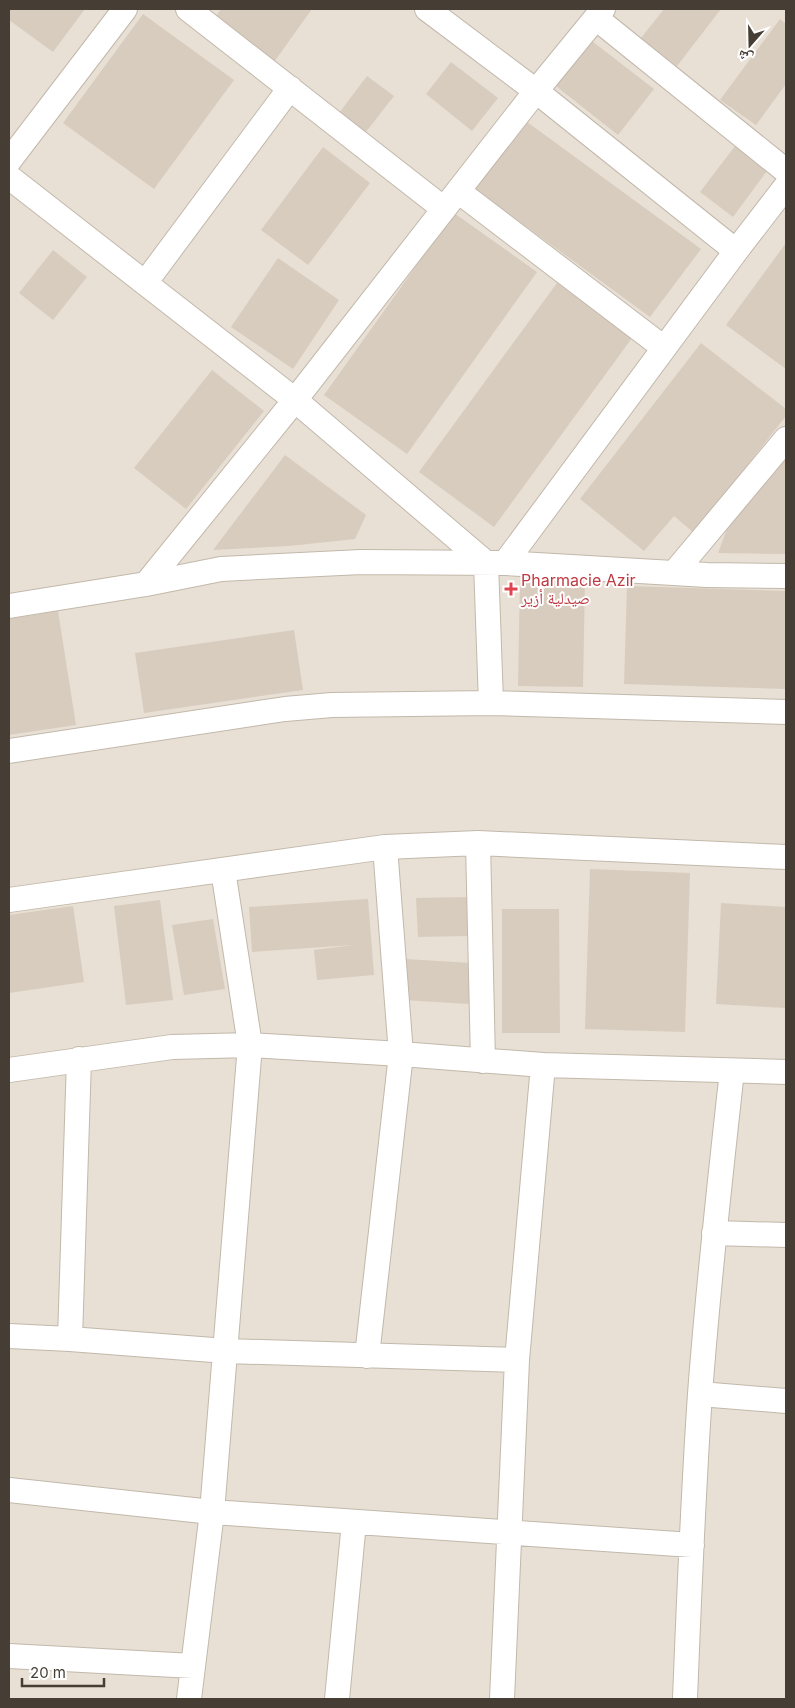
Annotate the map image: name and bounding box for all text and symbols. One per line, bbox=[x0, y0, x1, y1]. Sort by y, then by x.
north arrow bbox=[725, 20, 775, 70]
text: ش bbox=[735, 46, 756, 68]
place label: Pharmacie Azir صيدلية أزير bbox=[520, 570, 636, 608]
marker: Pharmacie Azir صيدلية أزير bbox=[505, 583, 517, 595]
scale bar bbox=[22, 1656, 105, 1688]
text: 20 m bbox=[30, 1663, 66, 1682]

